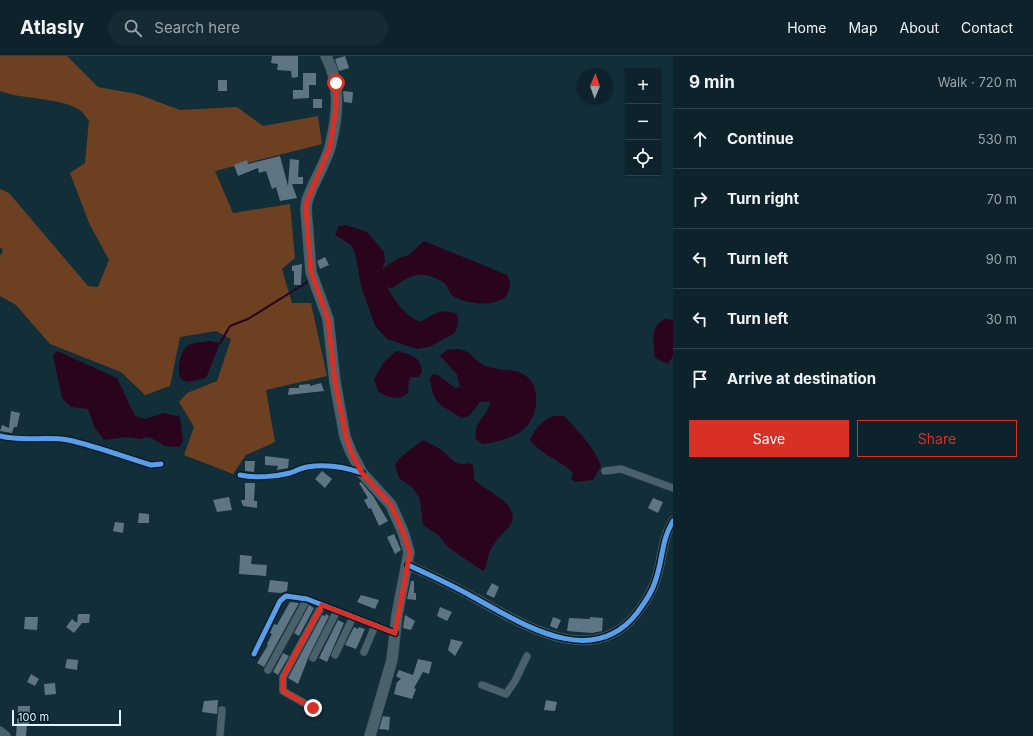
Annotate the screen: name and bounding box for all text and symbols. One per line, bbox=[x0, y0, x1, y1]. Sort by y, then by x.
search box bbox=[108, 10, 388, 46]
text: Atlasly bbox=[20, 16, 84, 39]
icon: search bbox=[122, 17, 144, 39]
text: Search here bbox=[154, 18, 240, 37]
text: Home bbox=[787, 19, 826, 36]
text: Map bbox=[848, 19, 878, 36]
text: About bbox=[900, 19, 939, 36]
text: Contact bbox=[961, 19, 1013, 36]
north arrow bbox=[577, 68, 613, 104]
map controls bbox=[625, 68, 661, 176]
button: + bbox=[625, 68, 661, 104]
text: 9 min bbox=[689, 72, 735, 92]
route start bbox=[327, 74, 345, 92]
text: Walk · 720 m bbox=[938, 74, 1017, 90]
button: − bbox=[625, 104, 661, 140]
icon: ahead bbox=[689, 128, 711, 150]
text: Continue bbox=[727, 129, 794, 148]
text: 530 m bbox=[978, 131, 1017, 147]
button: locate bbox=[625, 140, 661, 176]
icon: right bbox=[689, 188, 711, 210]
text: Turn right bbox=[727, 189, 799, 208]
text: 70 m bbox=[987, 191, 1017, 207]
icon: left bbox=[689, 248, 711, 270]
text: Turn left bbox=[727, 249, 788, 268]
text: 90 m bbox=[986, 251, 1017, 267]
icon: left bbox=[689, 308, 711, 330]
text: Turn left bbox=[727, 309, 788, 328]
text: 30 m bbox=[986, 311, 1017, 327]
icon: arrive bbox=[689, 368, 711, 390]
text: Arrive at destination bbox=[727, 369, 876, 388]
button: Save bbox=[689, 420, 849, 457]
button: Share bbox=[857, 420, 1017, 457]
route end bbox=[304, 699, 322, 717]
scale bar bbox=[12, 708, 121, 727]
text: 100 m bbox=[18, 710, 49, 724]

